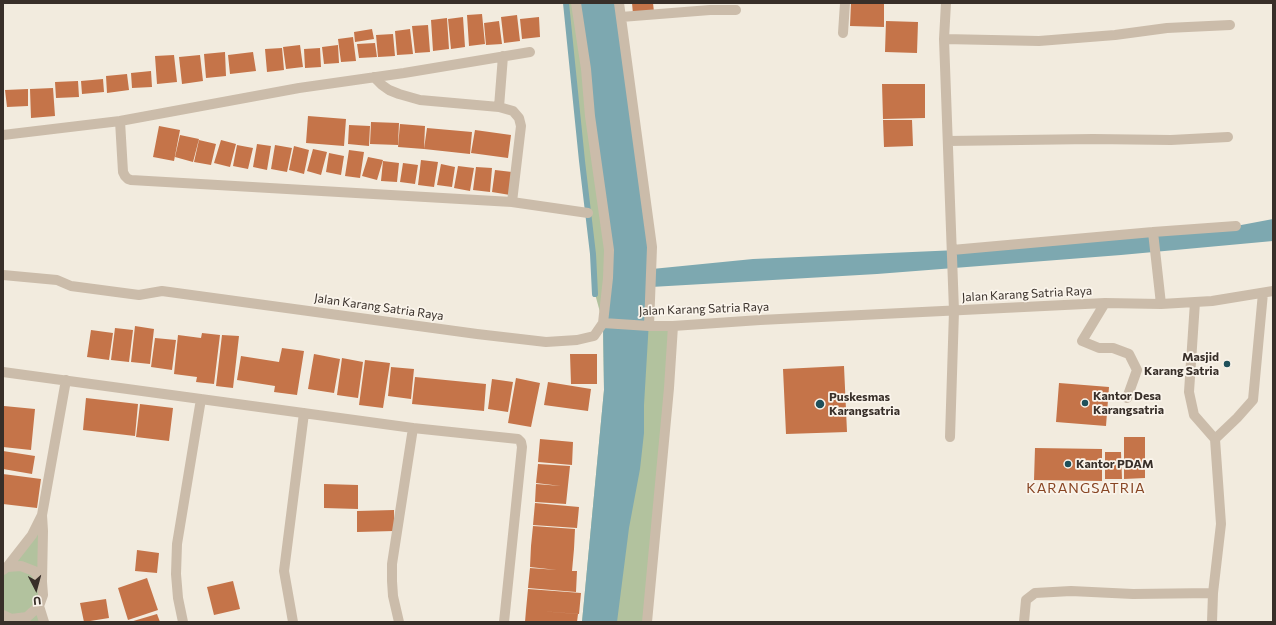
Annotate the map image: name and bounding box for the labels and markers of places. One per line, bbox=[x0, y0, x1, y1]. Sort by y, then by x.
place label: Masjid Karang Satria bbox=[1144, 350, 1219, 378]
marker: Masjid Karang Satria bbox=[1222, 359, 1232, 369]
place label: Kantor Desa Karangsatria bbox=[1093, 389, 1164, 417]
place label: Puskesmas Karangsatria bbox=[829, 390, 900, 418]
marker: Puskesmas Karangsatria bbox=[814, 398, 826, 410]
marker: Kantor Desa Karangsatria bbox=[1080, 398, 1090, 408]
place label: Kantor PDAM bbox=[1076, 457, 1153, 471]
marker: Kantor PDAM bbox=[1063, 459, 1073, 469]

